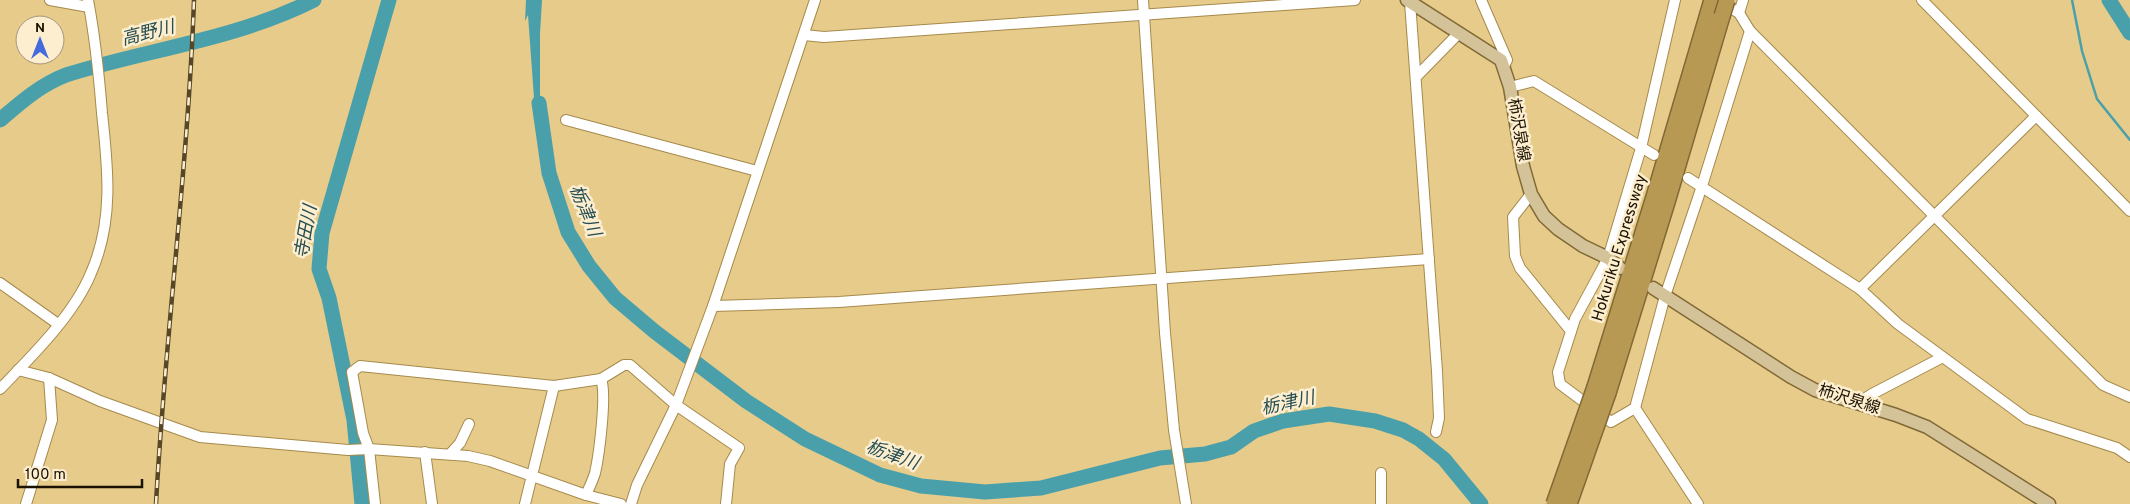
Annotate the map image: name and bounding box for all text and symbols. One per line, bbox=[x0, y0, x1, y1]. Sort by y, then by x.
north arrow bbox=[15, 15, 65, 65]
water label: 高野川 bbox=[119, 16, 179, 52]
text: N bbox=[35, 20, 45, 37]
street label: 柿沢泉線 bbox=[1503, 97, 1533, 163]
street label: Hokuriku Expressway bbox=[1588, 172, 1652, 324]
water label: 栃津川 bbox=[563, 182, 606, 242]
water label: 寺田川 bbox=[291, 201, 323, 261]
street label: 柿沢泉線 bbox=[1815, 381, 1883, 419]
water label: 栃津川 bbox=[1259, 387, 1319, 421]
water label: 栃津川 bbox=[863, 436, 923, 477]
scale bar bbox=[18, 456, 141, 488]
text: 100 m bbox=[25, 466, 66, 485]

